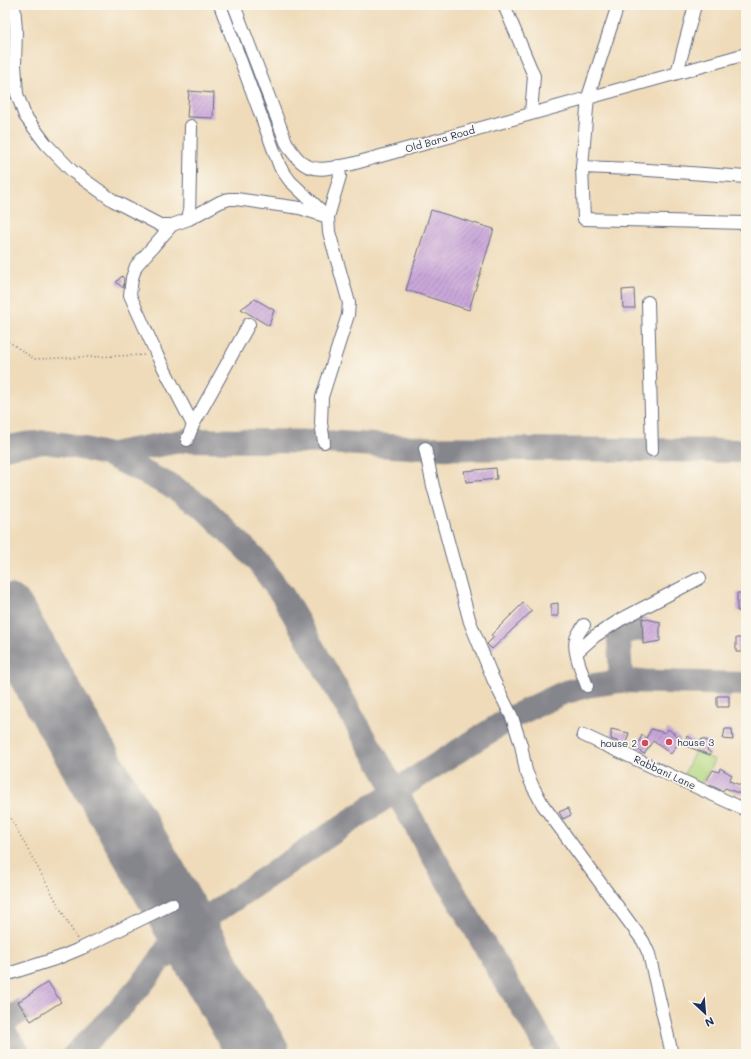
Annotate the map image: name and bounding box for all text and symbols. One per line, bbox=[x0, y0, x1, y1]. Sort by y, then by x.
street label: Old Bara Road bbox=[404, 122, 476, 156]
place label: house 3 bbox=[677, 735, 714, 749]
place label: house 2 bbox=[600, 736, 637, 750]
marker: house 3 bbox=[664, 737, 674, 747]
marker: house 2 bbox=[640, 738, 650, 748]
street label: Rabbani Lane bbox=[632, 752, 698, 792]
north arrow bbox=[685, 993, 725, 1033]
text: N bbox=[703, 1014, 717, 1031]

